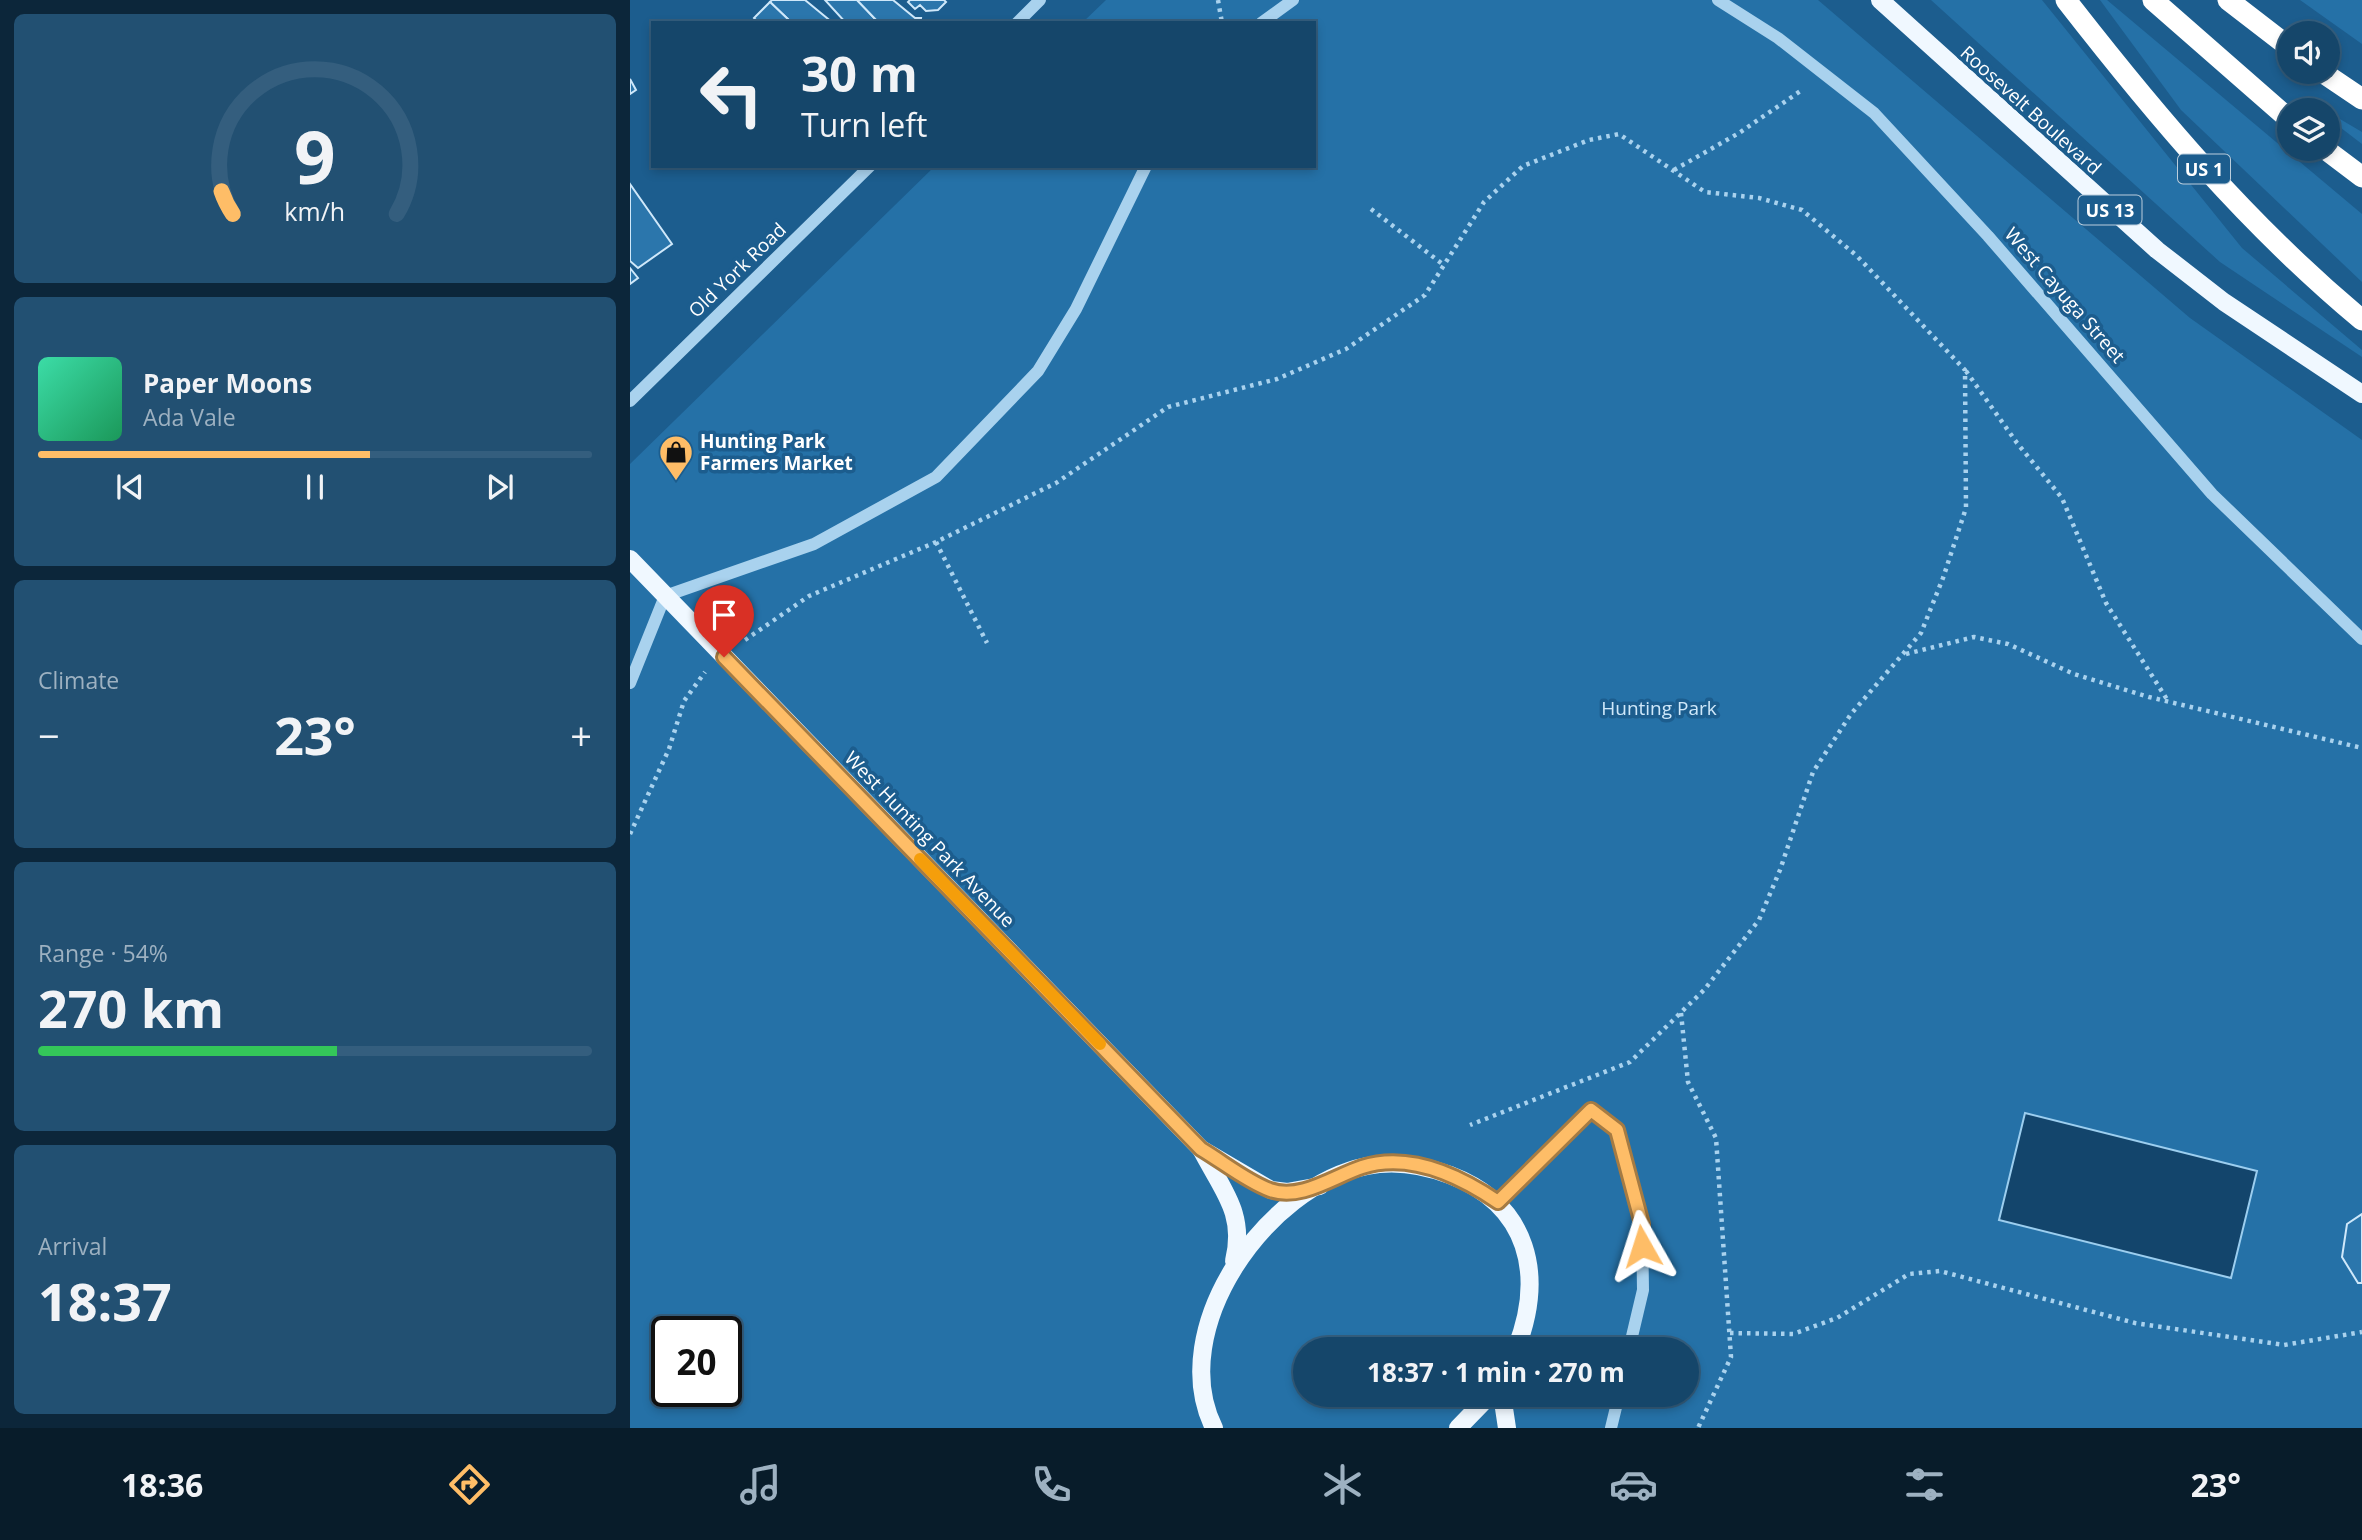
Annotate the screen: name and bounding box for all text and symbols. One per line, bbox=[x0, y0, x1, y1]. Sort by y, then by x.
map controls bbox=[2277, 21, 2340, 161]
button: sound bbox=[2277, 21, 2340, 84]
text: 30 m bbox=[801, 40, 918, 106]
street label: Roosevelt Boulevard bbox=[1955, 40, 2107, 180]
icon: left bbox=[686, 49, 777, 140]
button: layers bbox=[2277, 98, 2340, 161]
text: Turn left bbox=[801, 103, 927, 146]
text: 9 bbox=[294, 107, 336, 206]
road number: US 1 bbox=[2178, 154, 2230, 184]
text: km/h bbox=[285, 194, 345, 228]
road number: US 13 bbox=[2078, 196, 2142, 224]
street label: Old York Road bbox=[683, 217, 791, 323]
street label: West Cayuga Street bbox=[1999, 222, 2131, 368]
text: Paper Moons bbox=[143, 365, 312, 401]
text: Ada Vale bbox=[143, 401, 236, 433]
place label: Hunting Park Farmers Market bbox=[700, 428, 853, 476]
shop icon: Hunting Park Farmers Market bbox=[657, 433, 695, 482]
icon: previous bbox=[111, 468, 149, 506]
icon: pause bbox=[296, 468, 334, 506]
icon: next bbox=[481, 468, 519, 506]
pin bbox=[694, 585, 754, 657]
icon: arrive bbox=[705, 596, 743, 634]
text: Climate bbox=[38, 664, 119, 696]
park label: Hunting Park bbox=[1601, 695, 1717, 721]
text: 23° bbox=[274, 699, 356, 770]
text: − bbox=[38, 709, 60, 761]
text: + bbox=[570, 709, 592, 761]
street label: West Hunting Park Avenue bbox=[839, 745, 1021, 933]
text: Range · 54% bbox=[38, 937, 168, 969]
text: 270 km bbox=[38, 972, 224, 1043]
position arrow bbox=[1605, 1209, 1679, 1283]
text: Arrival bbox=[38, 1230, 107, 1262]
text: 18:37 bbox=[38, 1265, 172, 1336]
speed limit sign: 20 bbox=[651, 1316, 742, 1407]
text: 18:37 · 1 min · 270 m bbox=[1367, 1354, 1625, 1390]
icon: directions bbox=[445, 1460, 494, 1509]
icon: music bbox=[736, 1460, 785, 1509]
icon: phone bbox=[1027, 1460, 1076, 1509]
icon: climate bbox=[1318, 1460, 1367, 1509]
icon: car bbox=[1609, 1460, 1658, 1509]
icon: filters bbox=[1900, 1460, 1949, 1509]
text: 18:36 bbox=[121, 1463, 203, 1506]
text: 23° bbox=[2191, 1463, 2241, 1506]

